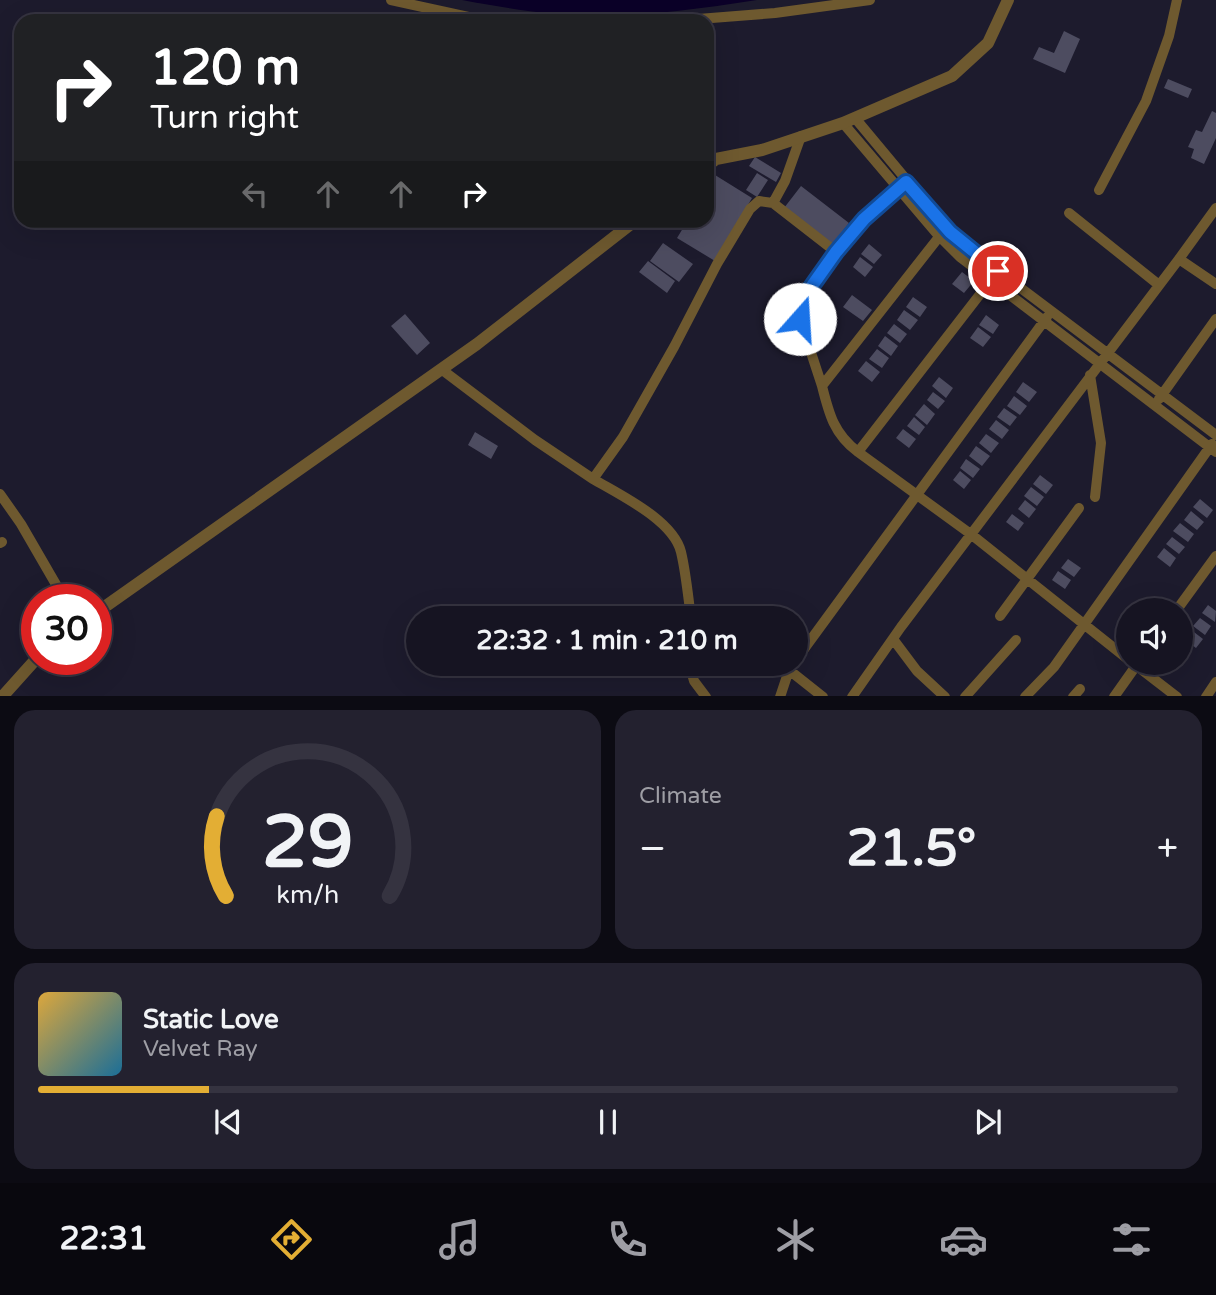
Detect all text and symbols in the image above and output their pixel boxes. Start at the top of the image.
text: 120 m [150,39,300,98]
icon: right [35,42,126,133]
text: Turn right [150,99,299,137]
icon: left [236,175,274,213]
icon: ahead [309,175,347,213]
icon: ahead [382,175,420,213]
icon: right [455,175,493,213]
pin [968,241,1028,301]
icon: arrive [979,252,1017,290]
position arrow [763,282,837,356]
speed limit sign: 30 [21,584,112,675]
map controls [1116,598,1193,675]
button: sound [1116,598,1193,675]
text: 22:32 · 1 min · 210 m [476,625,738,656]
text: Climate [639,782,722,810]
text: 29 [262,799,353,887]
text: 21.5° [846,817,976,880]
text: − [639,826,666,872]
text: + [1157,826,1178,872]
text: km/h [276,879,339,909]
text: Static Love [143,1004,279,1035]
text: Velvet Ray [143,1035,258,1063]
icon: previous [209,1103,247,1141]
icon: pause [589,1103,627,1141]
icon: next [969,1103,1007,1141]
icon: directions [267,1215,316,1264]
icon: music [435,1215,484,1264]
icon: phone [603,1215,652,1264]
icon: climate [771,1215,820,1264]
icon: car [939,1215,988,1264]
icon: filters [1107,1215,1156,1264]
text: 22:31 [60,1220,148,1258]

